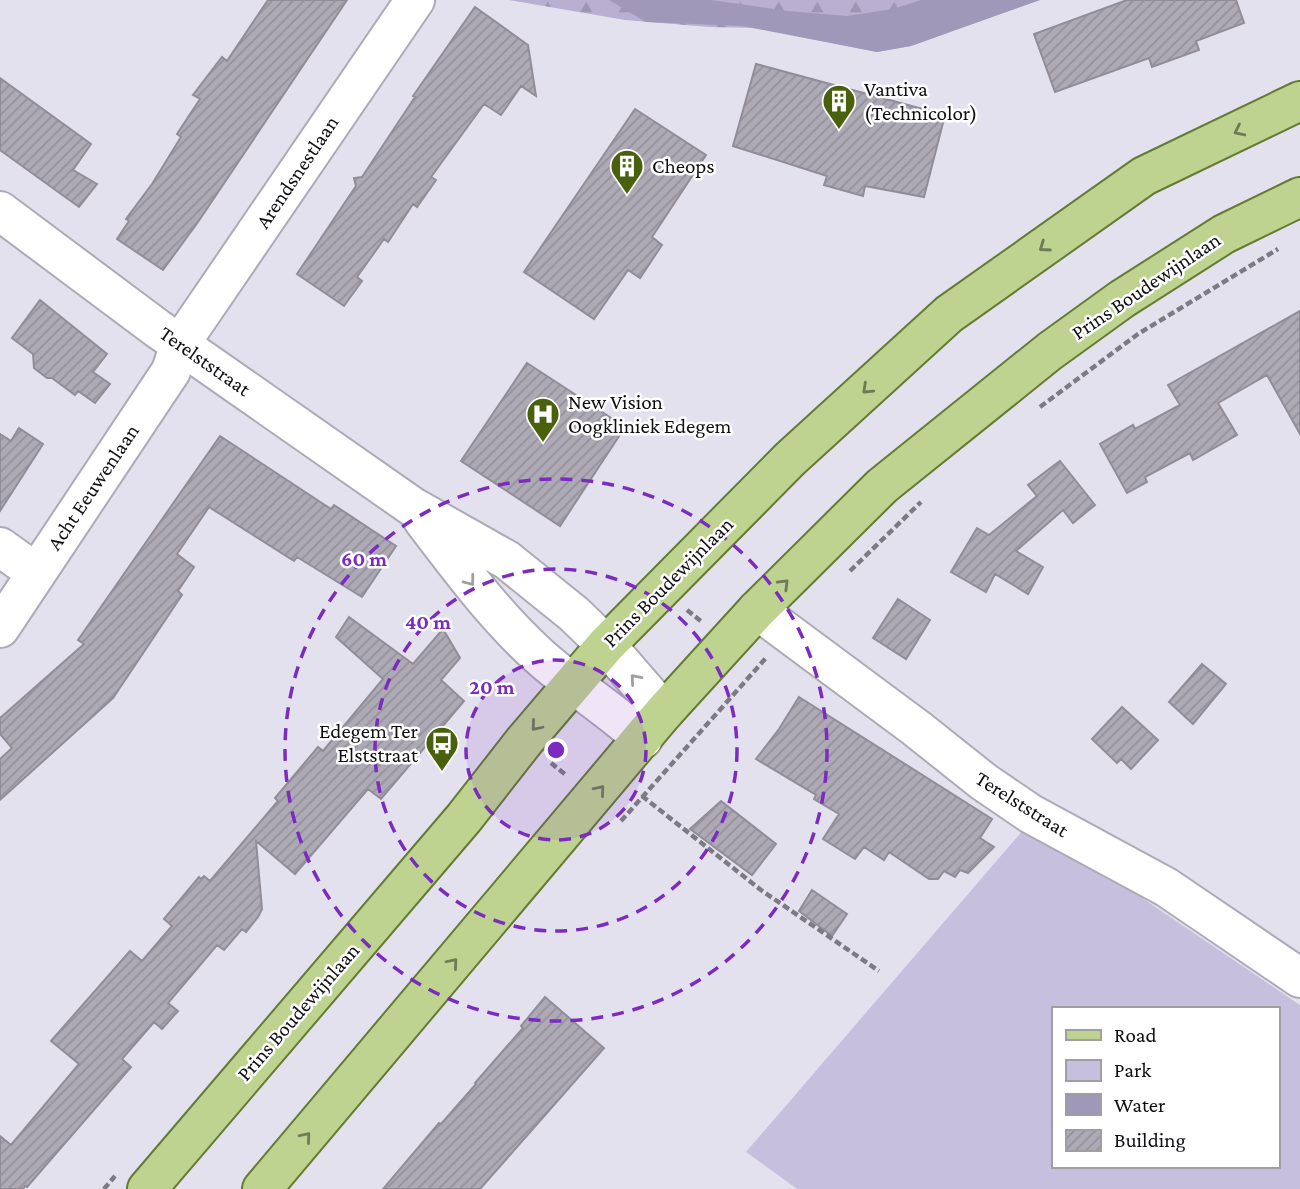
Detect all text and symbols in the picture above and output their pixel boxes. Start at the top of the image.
place label: Vantiva (Technicolor) [864,77,977,125]
building icon: Vantiva (Technicolor) [820,82,858,131]
street label: Arendsnestlaan [251,111,343,233]
one-way arrow [1233,122,1246,136]
building icon: Cheops [608,147,646,196]
place label: Cheops [652,154,715,178]
street label: Prins Boudewijnlaan [1067,227,1225,345]
one-way arrow [1039,239,1052,251]
street label: Terelststraat [155,321,256,402]
one-way arrow [862,381,875,393]
place label: New Vision Oogkliniek Edegem [568,390,732,438]
hospital icon: New Vision Oogkliniek Edegem [524,395,562,444]
street label: Acht Eeuwenlaan [42,420,144,554]
street label: Prins Boudewijnlaan [598,512,738,652]
text: 60 m [341,547,387,571]
one-way arrow [461,573,474,586]
one-way arrow [776,579,789,592]
text: 40 m [405,610,451,634]
one-way arrow [631,674,643,687]
text: 20 m [469,675,515,699]
one-way arrow [532,718,544,731]
place label: Edegem Ter Elststraat [319,719,419,767]
bus stop icon: Edegem Ter Elststraat [423,724,461,773]
centre of rings [544,738,568,762]
street label: Terelststraat [971,766,1074,843]
one-way arrow [592,785,604,798]
street label: Prins Boudewijnlaan [232,938,364,1086]
one-way arrow [445,959,457,972]
legend [1052,1007,1279,1168]
text: Road [1114,1023,1157,1047]
text: Park [1114,1058,1151,1082]
text: Water [1114,1093,1166,1117]
text: Building [1114,1128,1186,1152]
one-way arrow [298,1132,310,1145]

